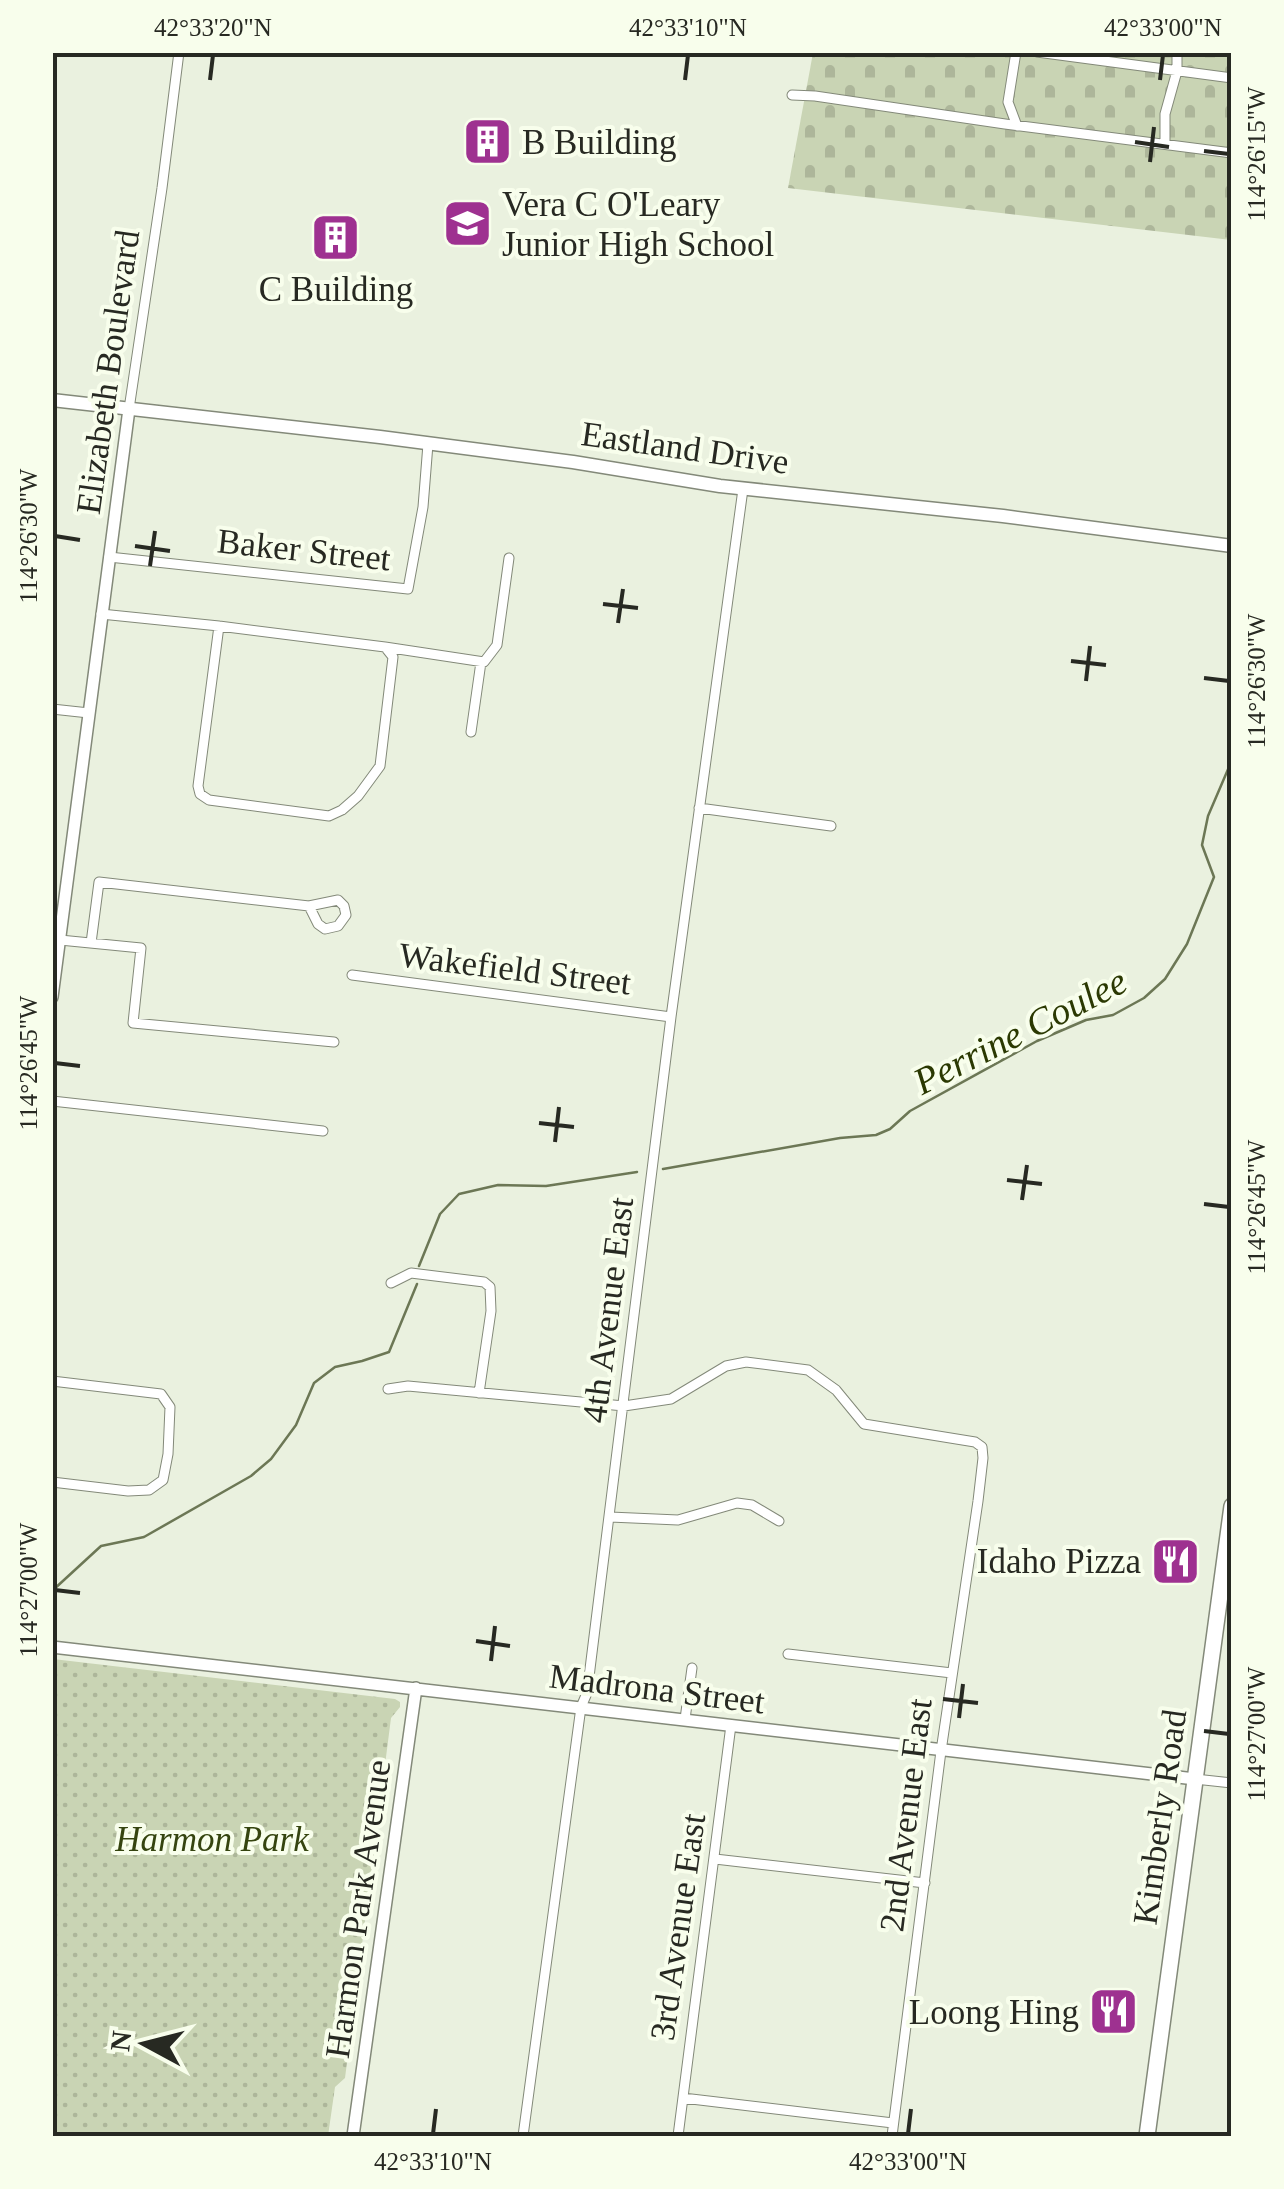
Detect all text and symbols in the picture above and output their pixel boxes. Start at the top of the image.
text: 42°33'20"N [154,14,272,41]
text: 42°33'10"N [629,14,747,41]
text: 42°33'00"N [1104,14,1222,41]
text: 114°26'15"W [1243,86,1270,221]
building icon: B Building [461,116,513,168]
place label: B Building [522,123,677,162]
place label: Vera C O'Leary Junior High School [502,185,775,264]
school or university icon: Vera C O'Leary Junior High School [441,198,493,250]
building icon: C Building [310,211,362,263]
street label: Elizabeth Boulevard [69,227,147,517]
place label: C Building [259,270,413,309]
street label: Eastland Drive [579,414,791,482]
text: 114°26'30"W [15,468,42,603]
street label: Baker Street [215,522,393,579]
text: 114°26'30"W [1243,613,1270,748]
street label: Wakefield Street [397,935,633,1003]
water label: Perrine Coulee [906,959,1134,1103]
text: 114°26'45"W [15,995,42,1130]
text: 114°26'45"W [1243,1139,1270,1274]
street label: 4th Avenue East [575,1195,641,1425]
text: 114°27'00"W [15,1522,42,1657]
restaurant icon: Idaho Pizza [1150,1535,1202,1587]
place label: Idaho Pizza [977,1542,1141,1581]
street label: Madrona Street [547,1656,767,1722]
text: 114°27'00"W [1243,1666,1270,1801]
street label: 2nd Avenue East [872,1696,940,1934]
street label: Kimberly Road [1126,1706,1194,1927]
street label: Harmon Park Avenue [318,1757,398,2061]
street label: 3rd Avenue East [643,1811,713,2043]
park label: Harmon Park [114,1820,310,1859]
restaurant icon: Loong Hing [1088,1986,1140,2038]
place label: Loong Hing [909,1993,1079,2032]
north arrow [95,1994,195,2094]
text: N [104,2029,137,2053]
text: 42°33'10"N [374,2148,492,2175]
text: 42°33'00"N [849,2148,967,2175]

